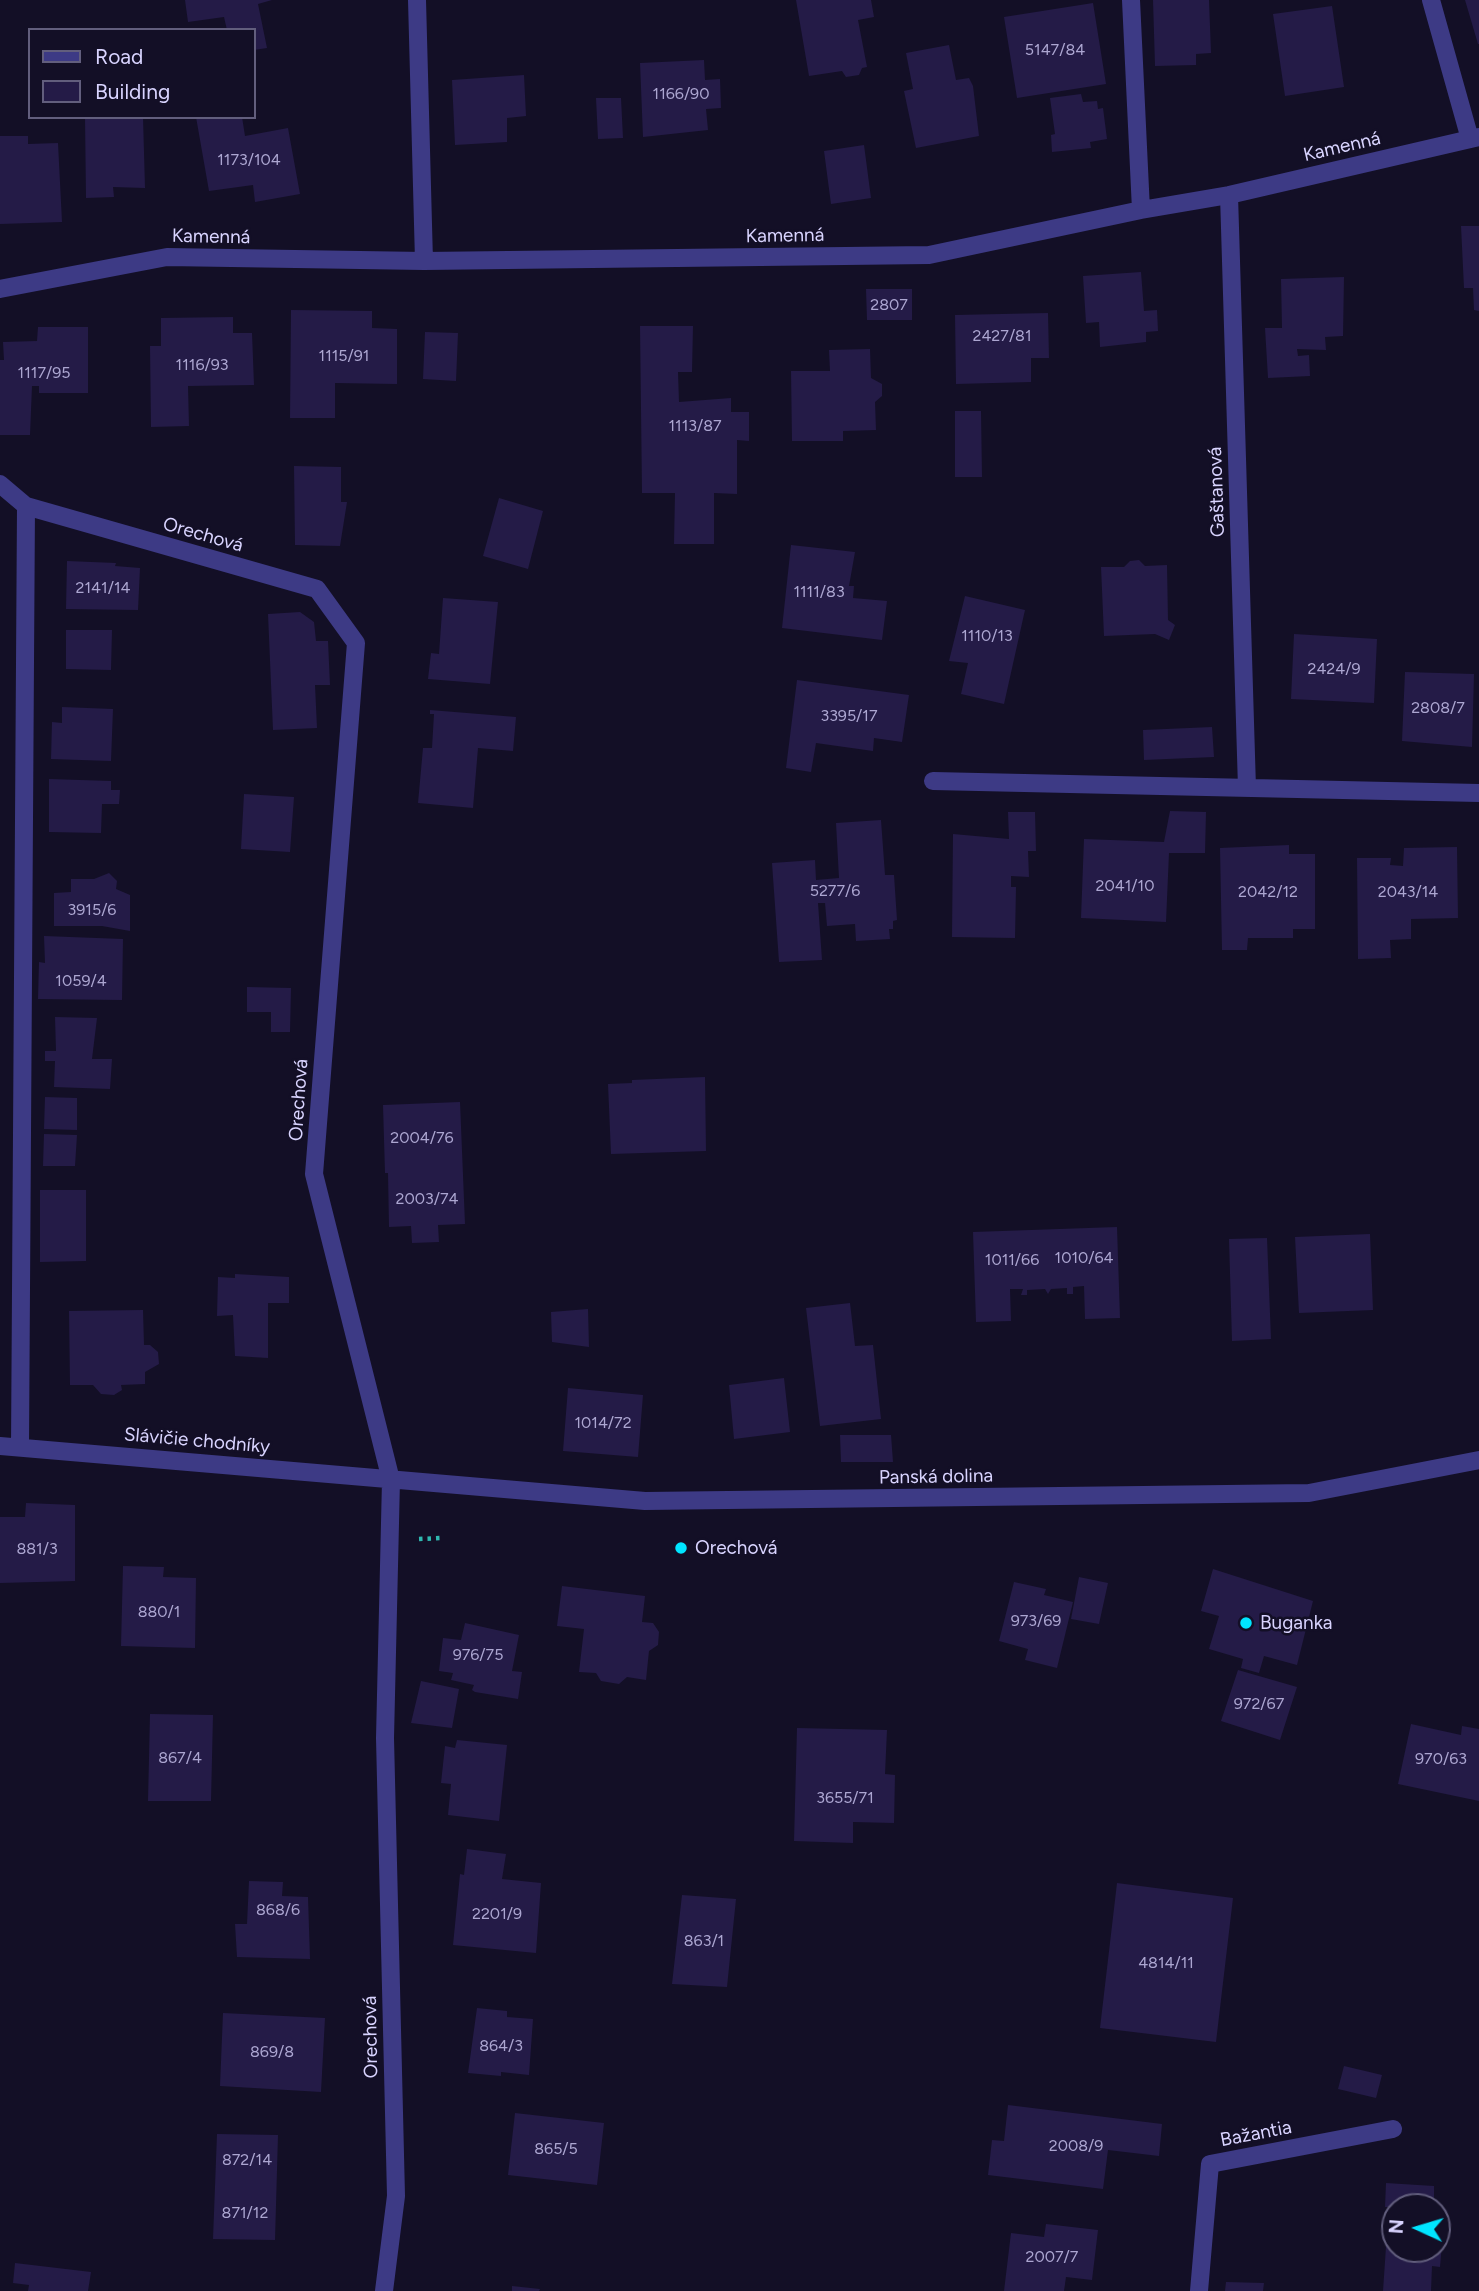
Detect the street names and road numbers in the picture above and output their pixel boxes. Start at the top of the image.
street label: Kamenná [1301,127,1383,167]
street label: Kamenná [746,224,824,248]
street label: Kamenná [172,225,250,249]
street label: Gaštanová [1204,446,1230,538]
street label: Orechová [160,513,246,557]
street label: Orechová [285,1058,313,1142]
street label: Slávičie chodníky [123,1423,271,1459]
street label: Panská dolina [879,1465,993,1489]
street label: Orechová [359,1996,383,2078]
street label: Bažantia [1218,2116,1294,2152]

